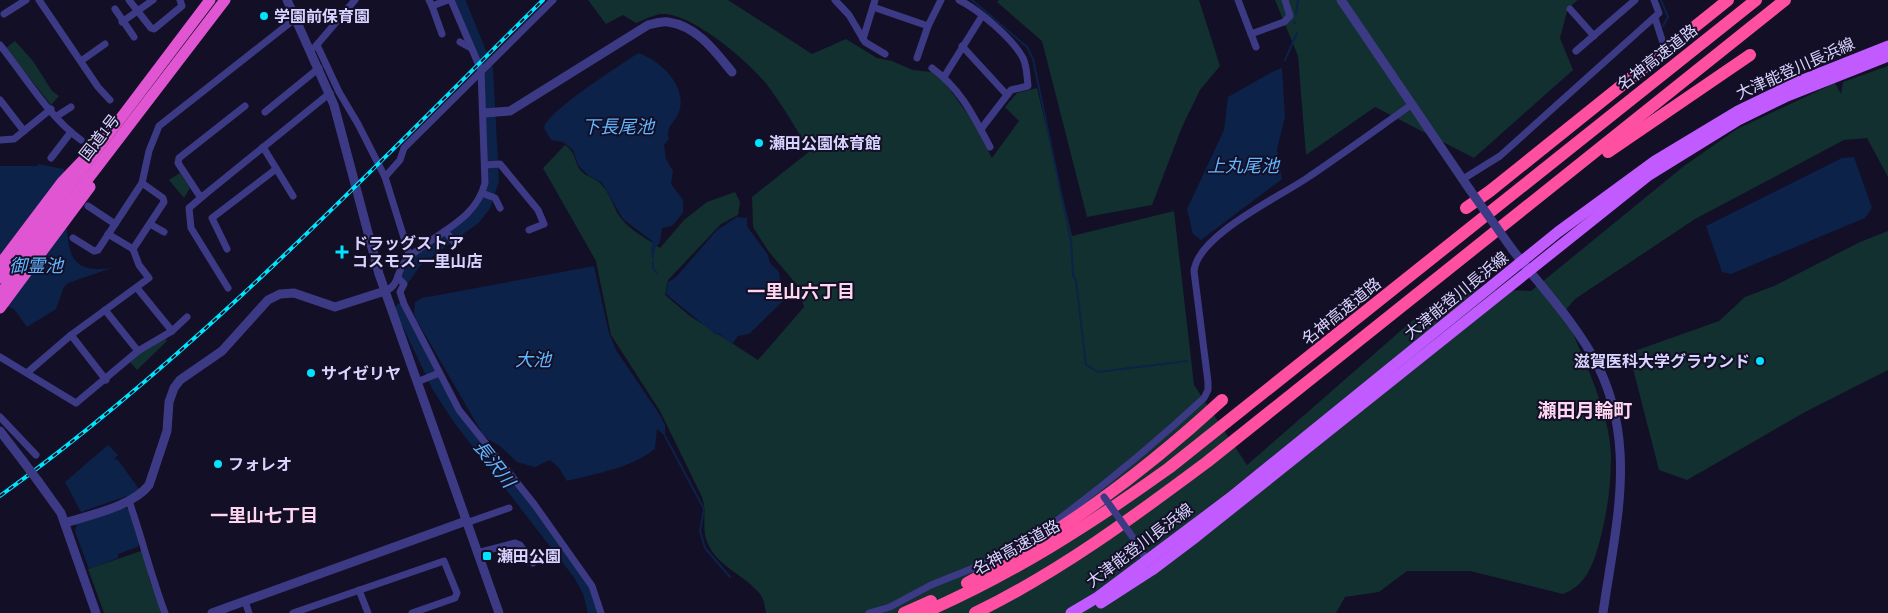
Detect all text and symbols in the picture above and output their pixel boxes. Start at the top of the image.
place label: 学園前保育園 [274,8,370,27]
marker: 学園前保育園 [258,10,270,22]
street label: 名神高速道路 [1614,21,1702,95]
street label: 大津能登川長浜線 [1733,35,1858,104]
street label: 国道1号 [76,111,124,165]
water label: 下長尾池 [582,117,656,138]
place label: 瀬田公園体育館 [769,135,881,154]
marker: 瀬田公園体育館 [753,137,765,149]
water label: 上丸尾池 [1207,156,1281,177]
place label: ドラッグストア コスモス 一里山店 [352,234,483,272]
marker: ドラッグストア コスモス 一里山店 [336,246,348,258]
street label: 大津能登川長浜線 [1401,249,1513,344]
water label: 御霊池 [9,256,65,277]
street label: 名神高速道路 [1299,275,1385,350]
district label: 一里山六丁目 [747,282,855,303]
water label: 大池 [515,350,553,371]
place label: 滋賀医科大学グラウンド [1574,352,1750,372]
marker: 滋賀医科大学グラウンド [1754,355,1766,367]
place label: サイゼリヤ [321,365,401,384]
marker: サイゼリヤ [305,367,317,379]
district label: 瀬田月輪町 [1537,400,1633,423]
water label: 長沢川 [469,437,520,494]
place label: フォレオ [228,456,292,475]
marker: フォレオ [212,458,224,470]
street label: 大津能登川長浜線 [1083,500,1197,592]
district label: 一里山七丁目 [210,506,318,527]
street label: 名神高速道路 [970,517,1063,580]
place label: 瀬田公園 [497,548,561,567]
marker: 瀬田公園 [481,550,493,562]

